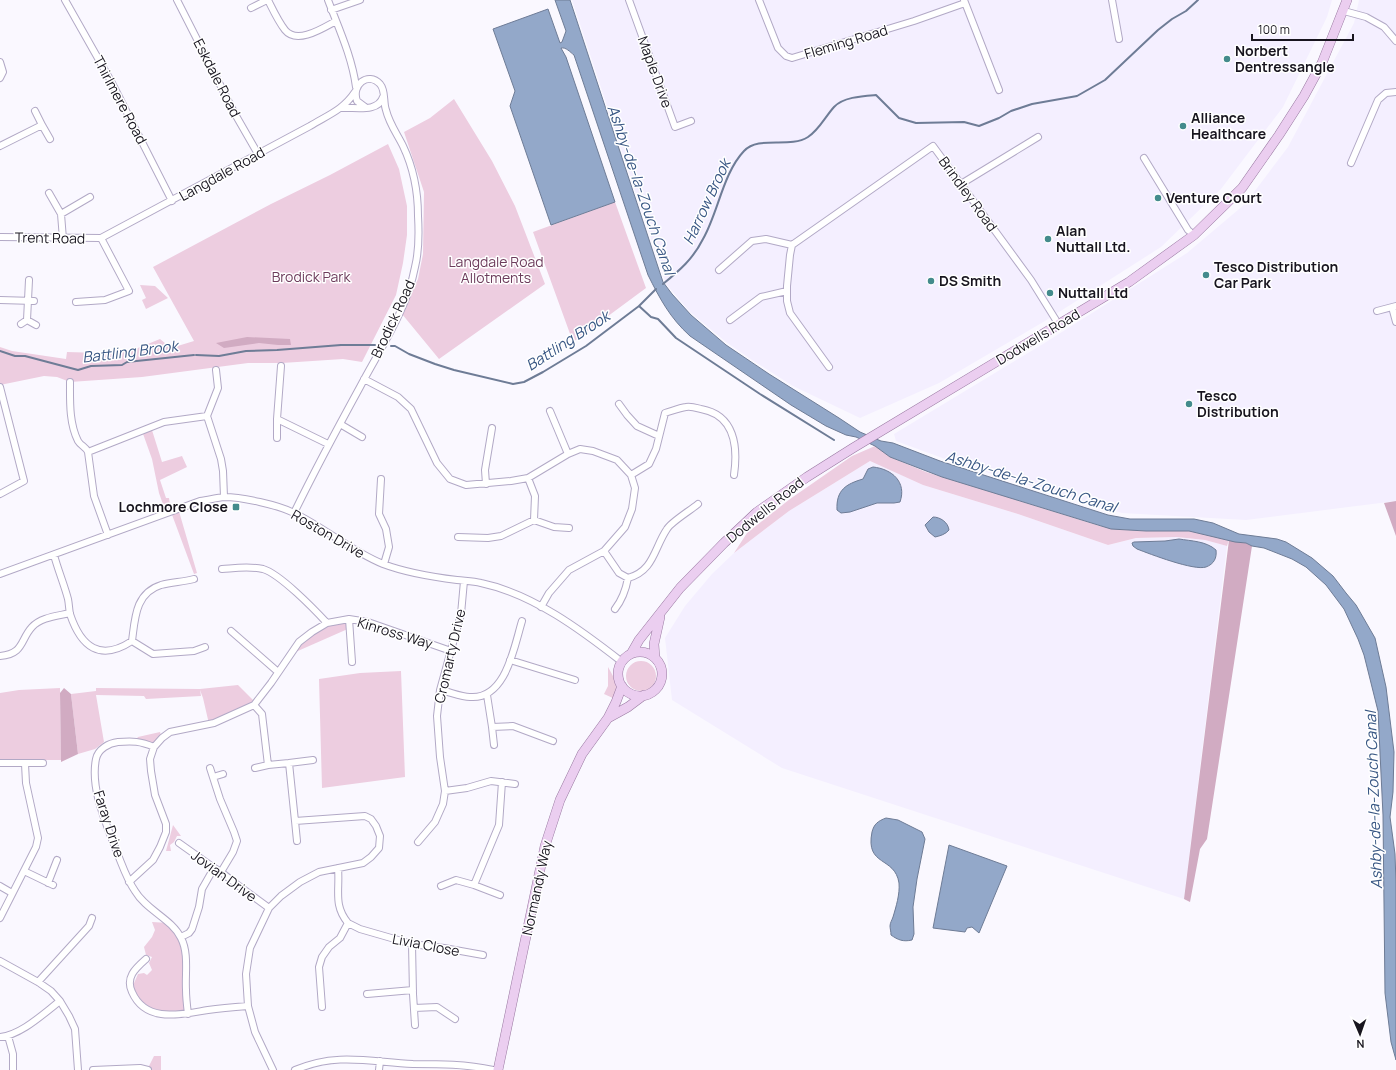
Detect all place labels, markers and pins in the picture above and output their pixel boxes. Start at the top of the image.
place label: Norbert Dentressangle [1235,41,1335,76]
marker: Norbert Dentressangle [1222,54,1232,64]
place label: Alliance Healthcare [1191,108,1266,143]
marker: Alliance Healthcare [1178,121,1188,131]
place label: Venture Court [1166,188,1262,207]
marker: Venture Court [1153,193,1163,203]
place label: Alan Nuttall Ltd. [1056,221,1131,256]
marker: Alan Nuttall Ltd. [1043,234,1053,244]
place label: Tesco Distribution Car Park [1214,257,1338,292]
marker: Tesco Distribution Car Park [1201,270,1211,280]
place label: DS Smith [939,271,1001,290]
marker: DS Smith [926,276,936,286]
place label: Nuttall Ltd [1058,283,1128,302]
marker: Nuttall Ltd [1045,288,1055,298]
place label: Tesco Distribution [1197,386,1279,421]
marker: Tesco Distribution [1184,399,1194,409]
place label: Lochmore Close [119,497,228,516]
marker: Lochmore Close [231,502,241,512]

